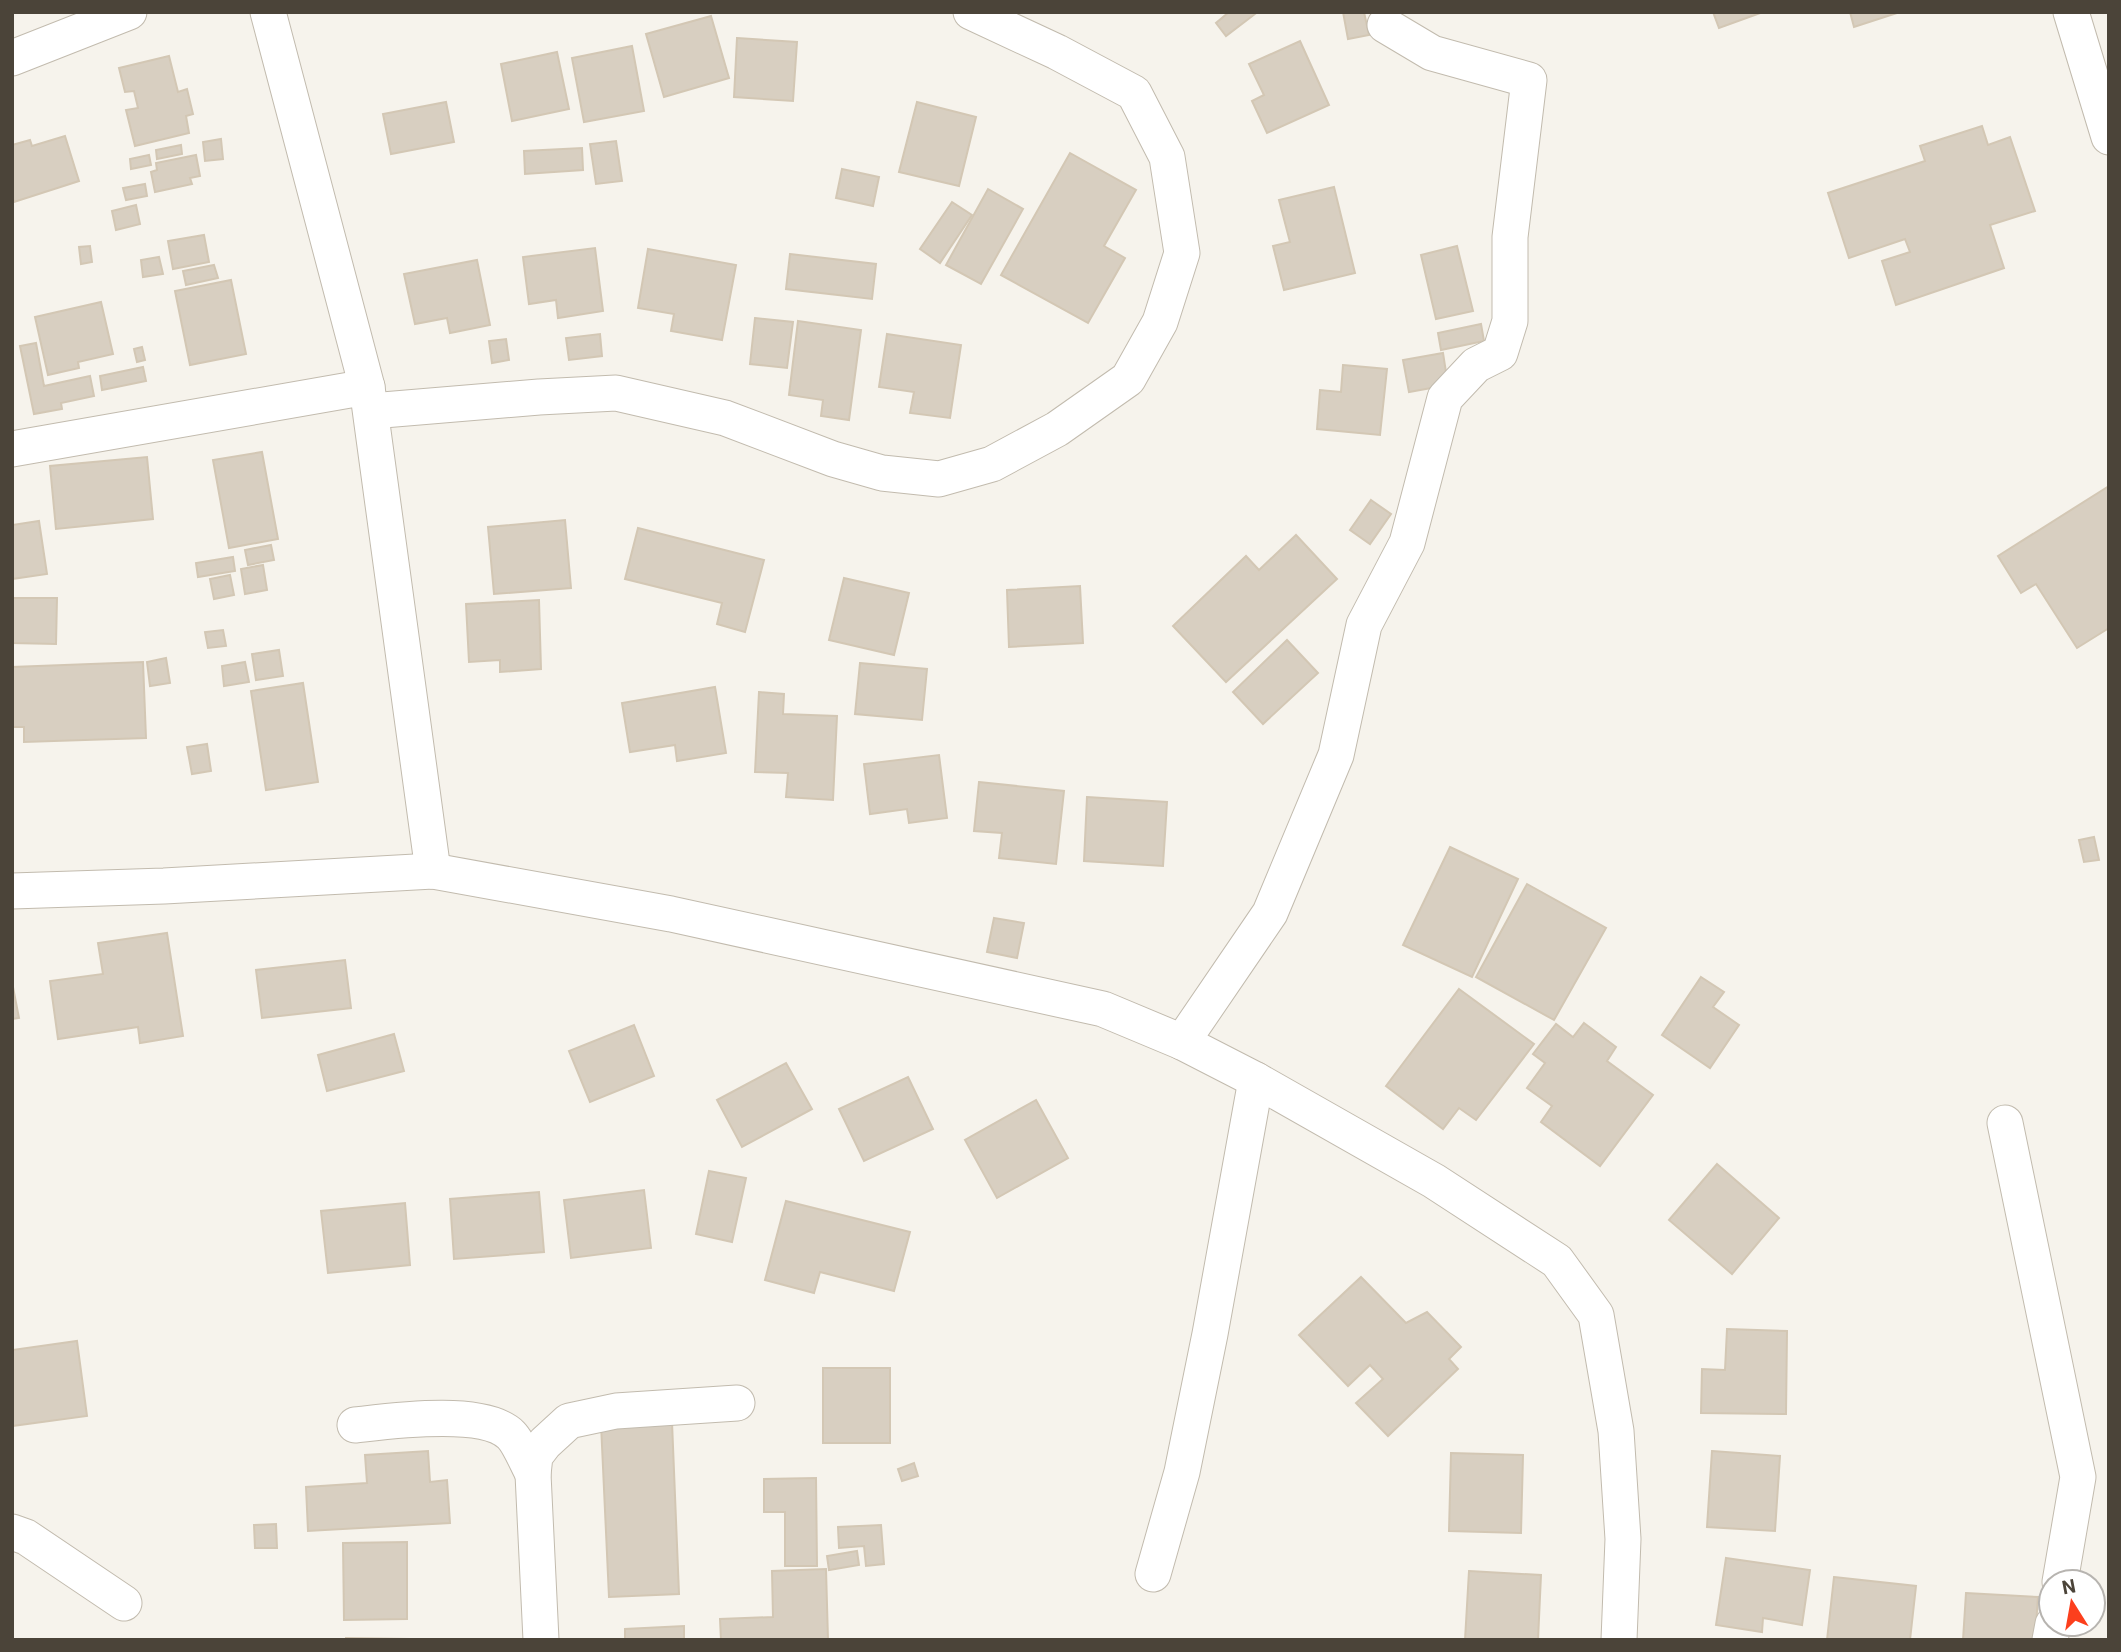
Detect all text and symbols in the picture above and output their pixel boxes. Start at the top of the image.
north arrow [2037,1568,2107,1638]
text: N [2060,1574,2078,1599]

